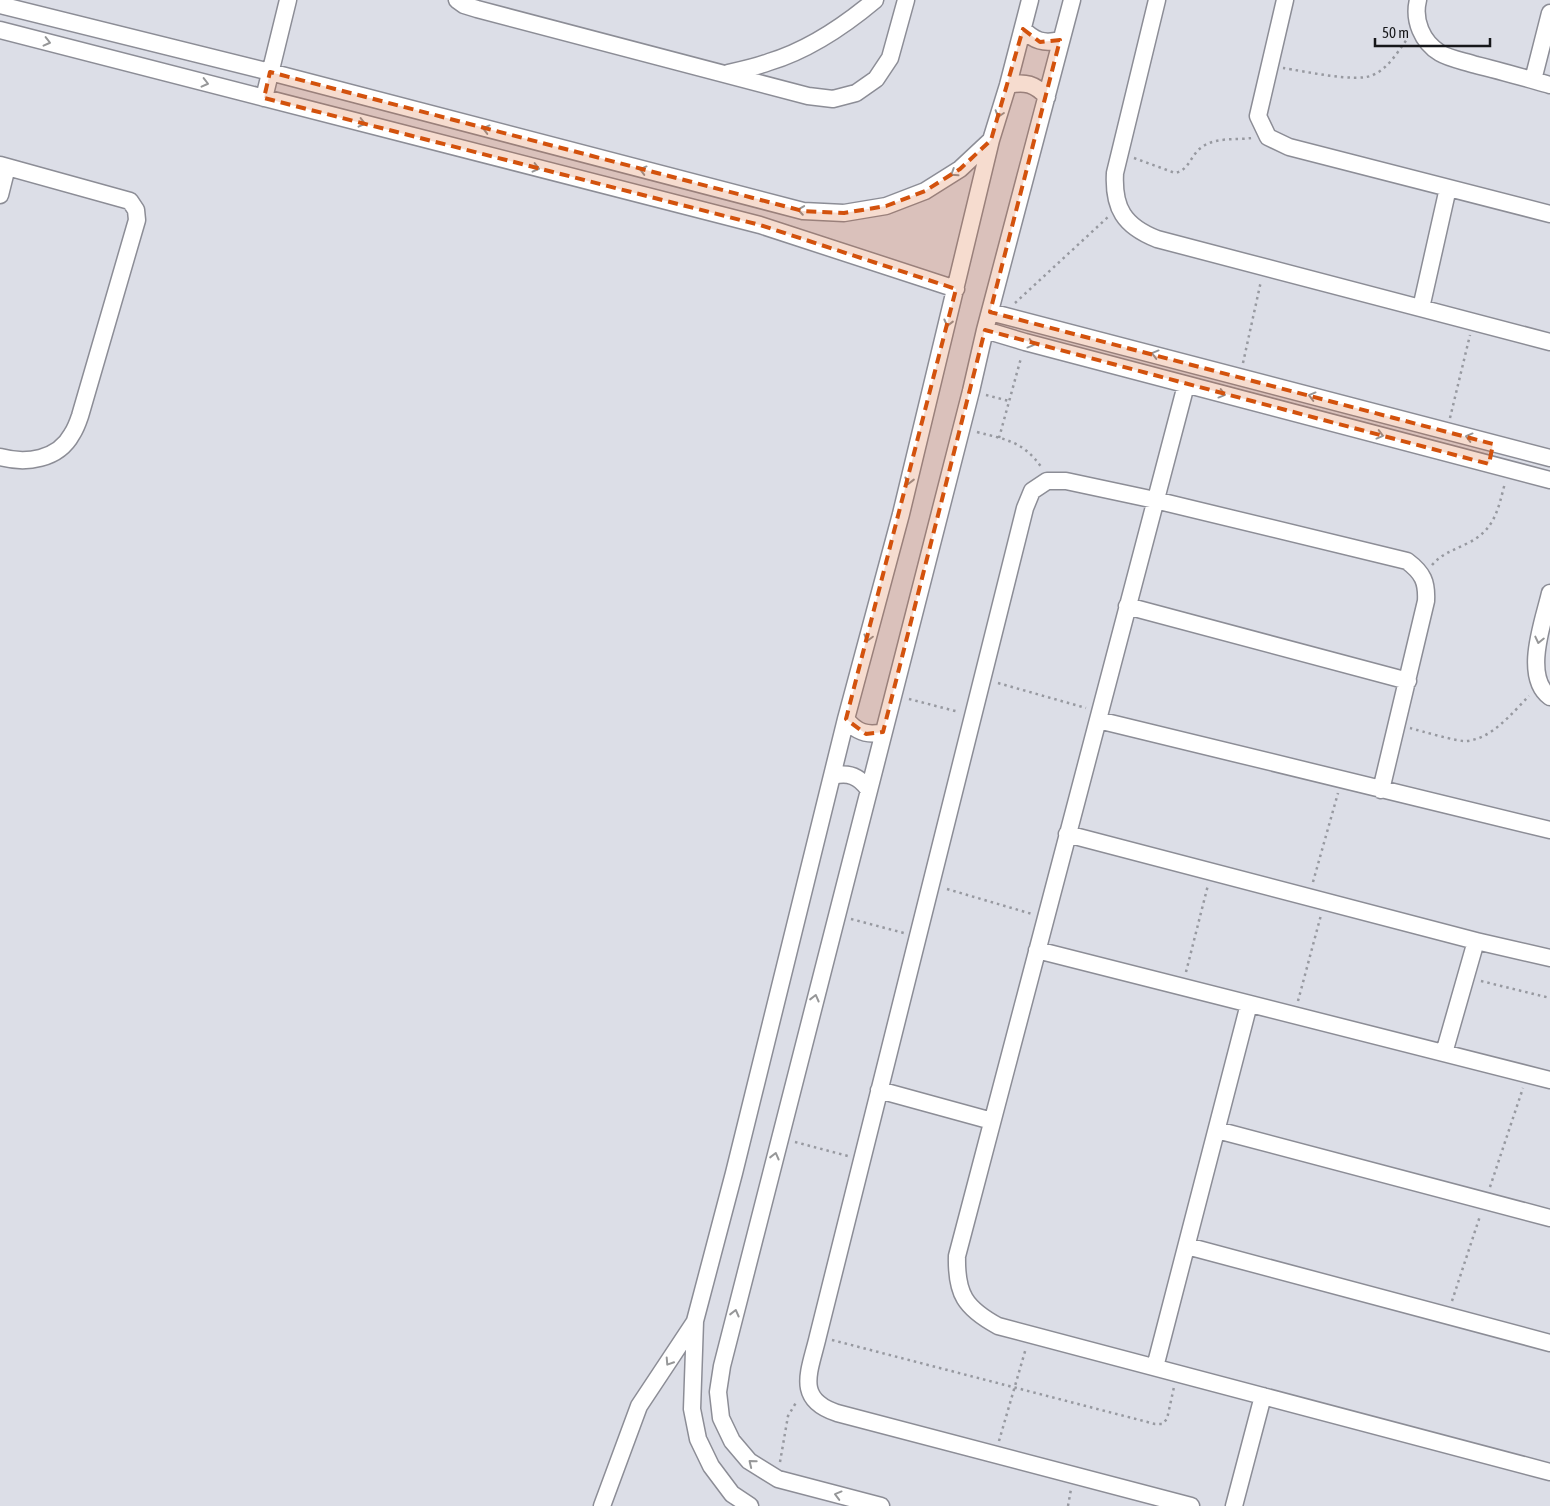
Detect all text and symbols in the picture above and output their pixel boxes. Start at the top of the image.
scale bar [1375,15,1490,47]
text: 50 m [1382,24,1409,41]
one-way arrow [43,36,52,47]
one-way arrow [200,77,208,87]
one-way arrow [995,110,1005,118]
one-way arrow [358,117,367,128]
one-way arrow [482,124,491,135]
one-way arrow [532,162,541,173]
one-way arrow [640,166,648,176]
one-way arrow [951,166,960,176]
one-way arrow [796,206,805,216]
one-way arrow [943,319,953,327]
one-way arrow [1027,338,1036,349]
one-way arrow [1151,350,1159,360]
one-way arrow [1218,388,1227,399]
one-way arrow [1307,391,1316,402]
one-way arrow [1375,430,1383,440]
one-way arrow [1465,432,1473,443]
one-way arrow [904,477,915,486]
one-way arrow [863,634,873,642]
one-way arrow [1534,636,1545,645]
one-way arrow [809,994,820,1003]
one-way arrow [769,1151,780,1160]
one-way arrow [729,1309,740,1318]
one-way arrow [666,1356,675,1366]
one-way arrow [749,1460,758,1468]
one-way arrow [835,1490,843,1500]

